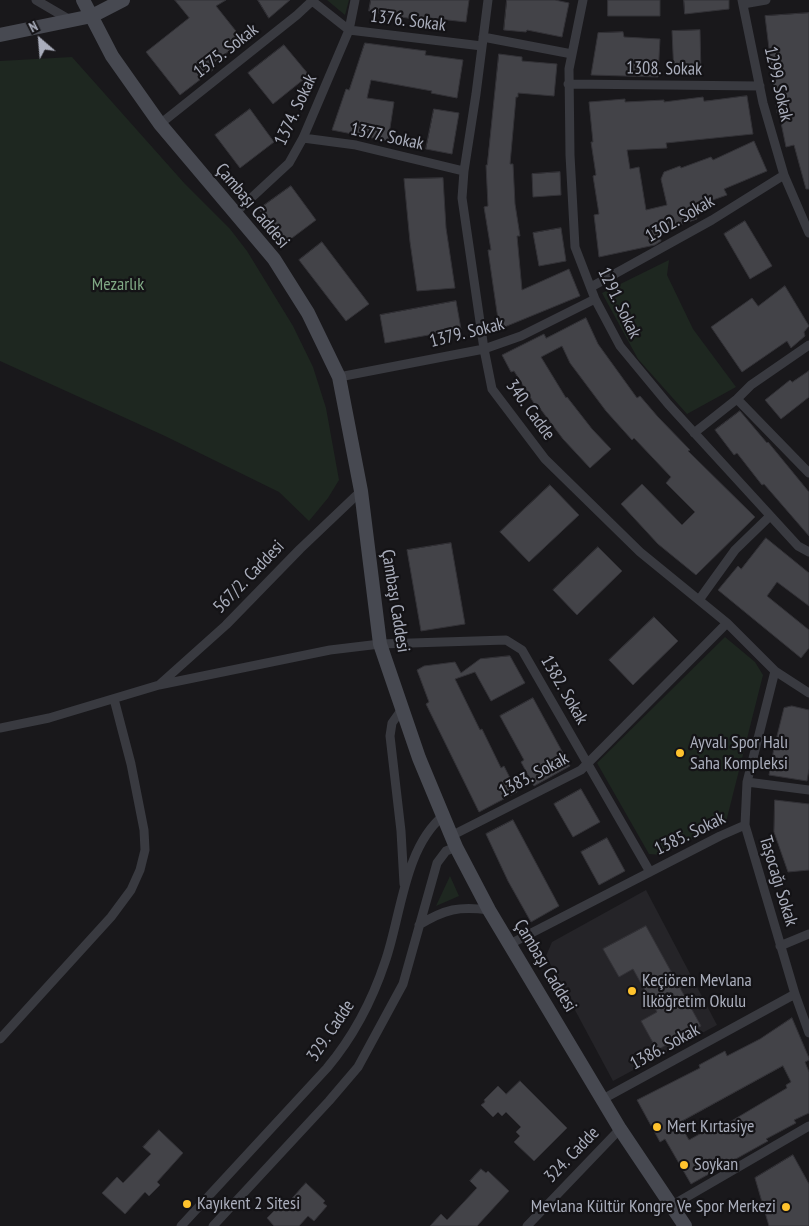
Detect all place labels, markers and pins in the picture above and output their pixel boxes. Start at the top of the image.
place label: Ayvalı Spor Halı Saha Kompleksi [690,732,788,774]
marker: Ayvalı Spor Halı Saha Kompleksi [674,747,686,759]
place label: Keçiören Mevlana İlköğretim Okulu [642,970,752,1012]
marker: Keçiören Mevlana İlköğretim Okulu [626,985,638,997]
place label: Mert Kırtasiye [667,1116,755,1138]
marker: Mert Kırtasiye [651,1121,663,1133]
place label: Soykan [694,1154,738,1176]
marker: Soykan [678,1159,690,1171]
place label: Kayıkent 2 Sitesi [197,1193,300,1215]
place label: Mevlana Kültür Kongre Ve Spor Merkezi [531,1196,776,1218]
marker: Kayıkent 2 Sitesi [181,1198,193,1210]
marker: Mevlana Kültür Kongre Ve Spor Merkezi [780,1201,792,1213]

